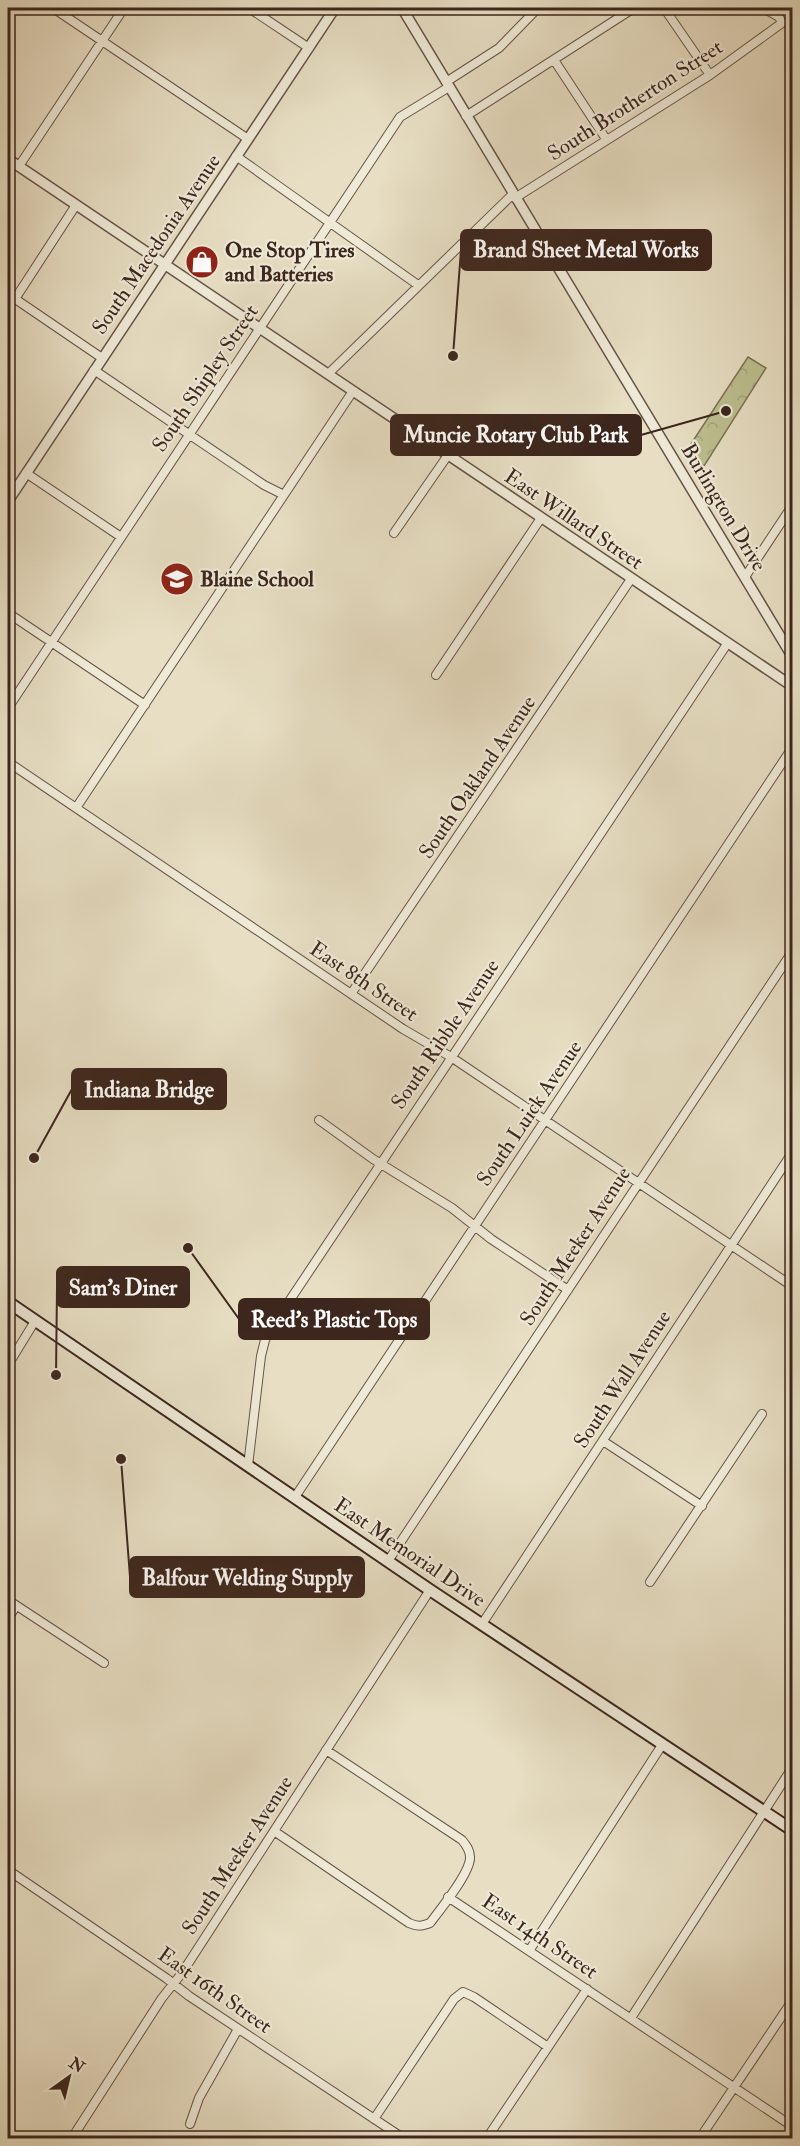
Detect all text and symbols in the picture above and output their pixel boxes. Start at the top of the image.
street label: South Brotherton Street [543,34,728,167]
street label: South Macedonia Avenue [86,149,227,340]
callout: Brand Sheet Metal Works [461,230,711,270]
text: Brand Sheet Metal Works [473,236,699,264]
place label: One Stop Tires and Batteries [225,237,354,288]
shop icon: One Stop Tires and Batteries [184,244,220,280]
street label: South Shipley Street [146,299,265,457]
callout: Muncie Rotary Club Park [391,415,641,455]
text: Muncie Rotary Club Park [402,421,629,450]
street label: Burlington Drive [675,438,773,576]
street label: East Willard Street [499,463,648,576]
school or university icon: Blaine School [159,561,195,597]
place label: Blaine School [200,566,315,593]
street label: South Oakland Avenue [413,690,542,864]
street label: East 8th Street [304,935,423,1028]
street label: South Ribble Avenue [385,954,506,1114]
street label: South Luick Avenue [471,1035,588,1191]
callout: Indiana Bridge [72,1069,226,1109]
text: Indiana Bridge [84,1076,215,1105]
street label: South Meeker Avenue [514,1162,637,1331]
callout: Sam's Diner [57,1267,189,1307]
text: Sam's Diner [69,1274,178,1302]
callout: Reed's Plastic Tops [239,1299,429,1339]
street label: South Wall Avenue [568,1305,677,1453]
text: Reed's Plastic Tops [251,1306,418,1335]
street label: East Memorial Drive [329,1492,491,1613]
callout: Balfour Welding Supply [130,1557,364,1597]
text: Balfour Welding Supply [142,1564,354,1593]
street label: South Meeker Avenue [176,1771,299,1940]
street label: East 14th Street [477,1888,603,1985]
street label: East 16th Street [152,1941,277,2040]
north arrow [39,2047,99,2107]
text: N [64,2053,89,2078]

